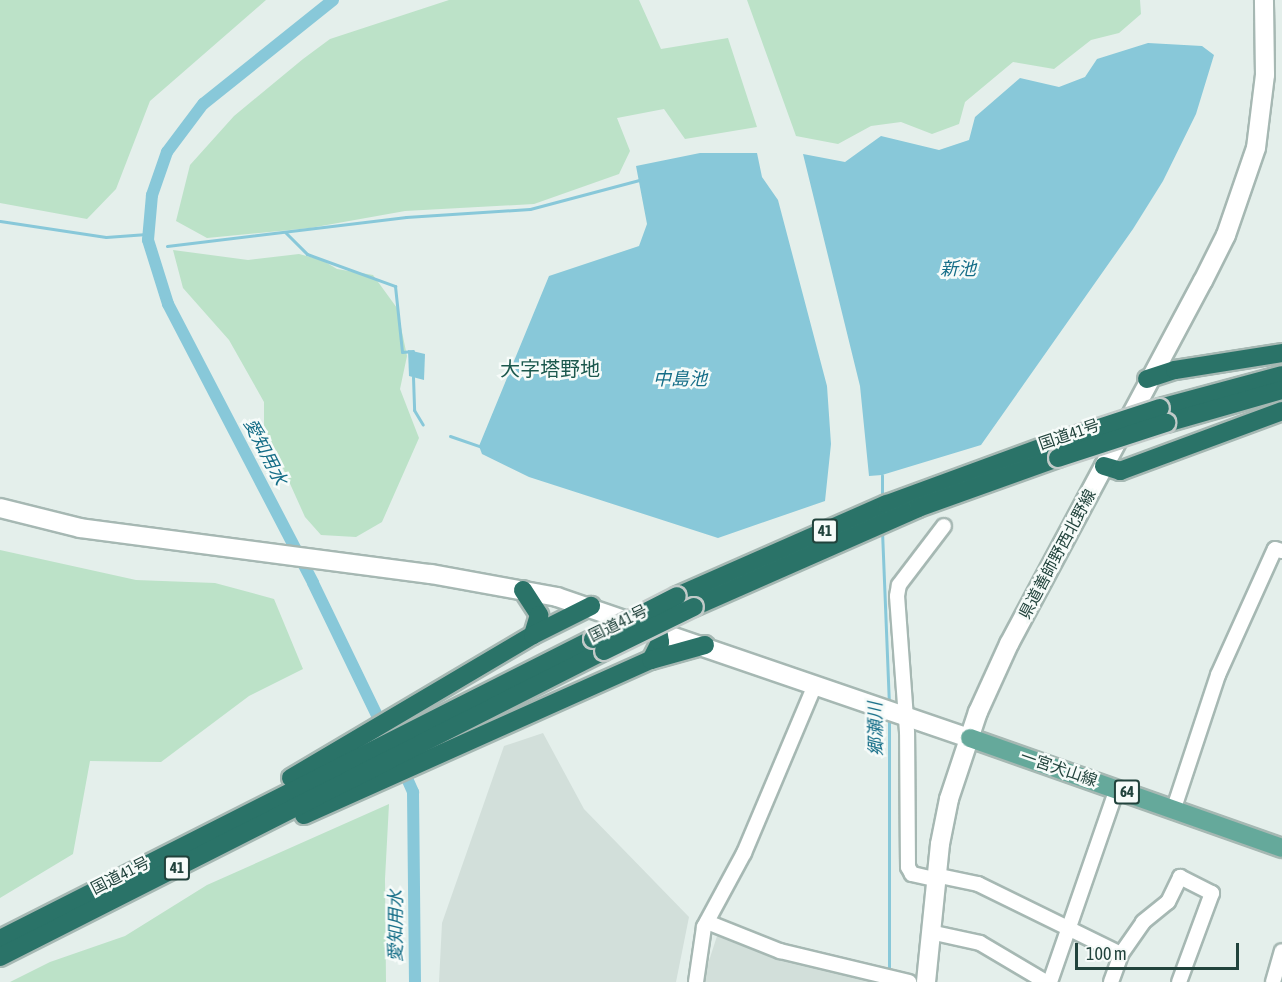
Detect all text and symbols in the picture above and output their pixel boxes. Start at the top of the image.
water label: 新池 [940,258,976,280]
district label: 大字塔野地 [500,356,600,380]
water label: 中島池 [653,368,707,390]
water label: 愛知用水 [239,415,291,489]
street label: 国道41号 [1036,415,1102,453]
street label: 県道善師野西北野線 [1015,486,1099,622]
road number: 41 [812,519,838,543]
street label: 国道41号 [585,601,651,645]
water label: 郷瀬川 [865,702,887,756]
street label: 一宮犬山線 [1018,746,1100,790]
road number: 64 [1114,780,1140,804]
street label: 国道41号 [88,852,152,898]
road number: 41 [164,856,190,880]
water label: 愛知用水 [385,890,407,962]
scale bar [1078,931,1242,969]
text: 100 m [1086,943,1127,964]

